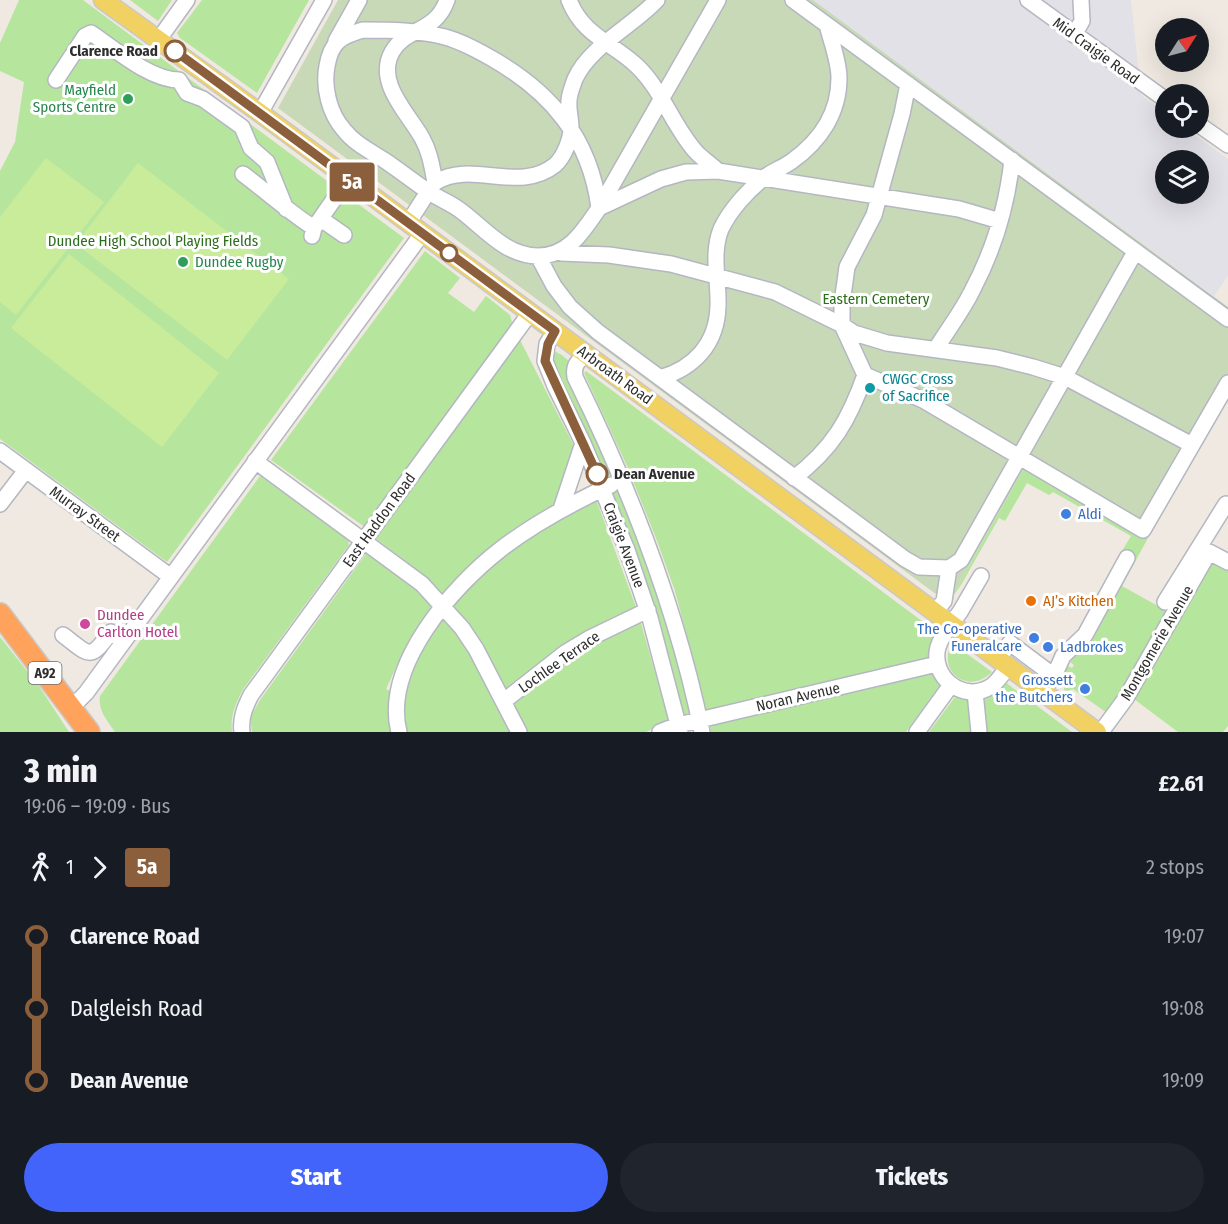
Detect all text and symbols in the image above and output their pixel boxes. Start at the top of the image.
street label: Mid Craigie Road [1049,14,1143,88]
north arrow [1155,18,1209,72]
map controls [1155,18,1209,204]
marker: Clarence Road [164,40,186,62]
place label: Clarence Road [70,42,158,60]
place label: Mayfield Sports Centre [33,81,116,116]
button: locate [1155,84,1209,138]
marker: Mayfield Sports Centre [121,92,135,106]
button: layers [1155,150,1209,204]
line badge: 5a [325,162,379,201]
text: 5a [342,169,362,195]
park label: Dundee High School Playing Fields [48,232,258,250]
unlabelled marker [440,244,458,262]
place label: Dundee Rugby [195,253,284,271]
marker: Dundee Rugby [176,255,190,269]
park label: Eastern Cemetery [823,290,930,308]
street label: Arbroath Road [574,342,656,408]
place label: CWGC Cross of Sacrifice [882,370,953,405]
marker: CWGC Cross of Sacrifice [863,381,877,395]
marker: Dean Avenue [586,463,608,485]
place label: Dean Avenue [614,465,695,483]
street label: East Haddon Road [339,469,419,571]
street label: Murray Street [46,482,124,546]
street label: Craigie Avenue [599,500,649,590]
place label: Aldi [1078,505,1102,523]
marker: Aldi [1059,507,1073,521]
street label: Montgomerie Avenue [1117,582,1197,704]
place label: AJ’s Kitchen [1043,592,1114,610]
marker: AJ’s Kitchen [1024,594,1038,608]
place label: Dundee Carlton Hotel [97,606,178,641]
marker: Dundee Carlton Hotel [78,617,92,631]
place label: The Co-operative Funeralcare [917,620,1022,655]
street label: Lochlee Terrace [515,627,603,697]
marker: The Co-operative Funeralcare [1027,631,1041,645]
place label: Ladbrokes [1060,638,1123,656]
marker: Ladbrokes [1041,640,1055,654]
road number: A92 [28,662,62,684]
place label: Grossett the Butchers [995,671,1073,706]
street label: Noran Avenue [754,679,842,715]
marker: Grossett the Butchers [1078,682,1092,696]
text: 3 min [24,751,97,791]
text: £2.61 [1159,770,1204,797]
text: 19:06 – 19:09 · Bus [24,794,170,818]
icon: walk [24,851,57,884]
icon: forward [83,851,116,884]
text: 5a [137,854,158,880]
text: 1 [66,855,74,879]
text: 2 stops [1146,855,1204,879]
text: Clarence Road [70,923,200,950]
text: 19:07 [1164,924,1204,948]
text: Dalgleish Road [70,995,203,1022]
text: 19:08 [1162,996,1204,1020]
text: Dean Avenue [70,1067,188,1094]
text: 19:09 [1162,1068,1204,1092]
button: Start [24,1143,608,1212]
button: Tickets [620,1143,1204,1212]

